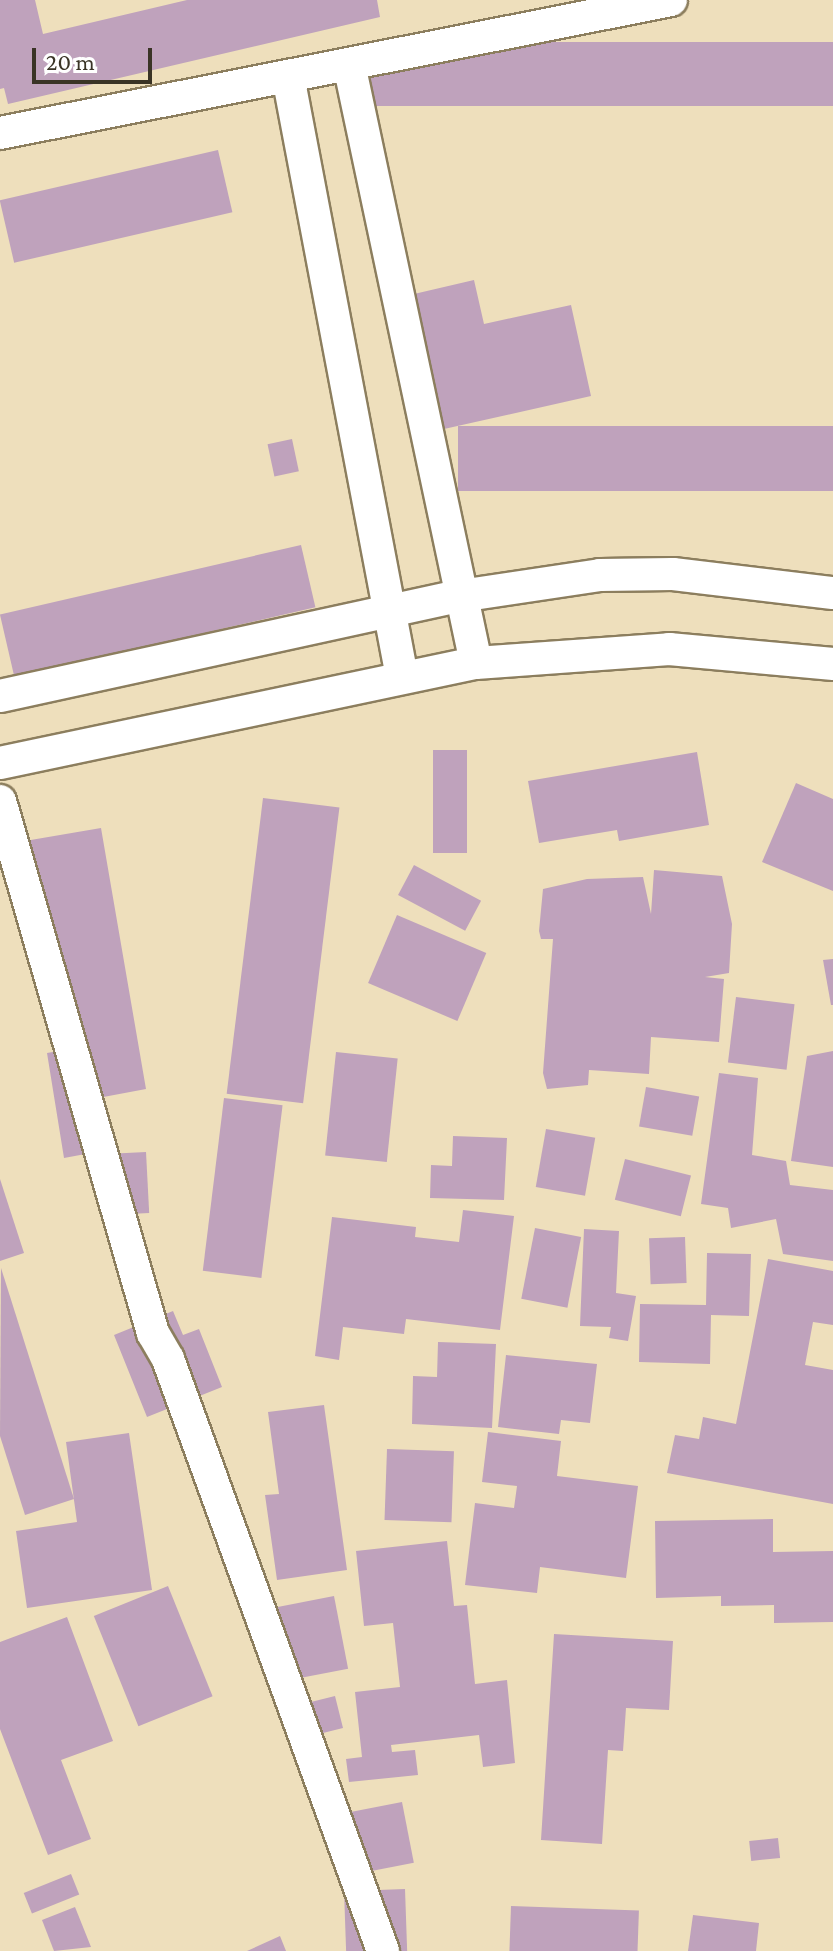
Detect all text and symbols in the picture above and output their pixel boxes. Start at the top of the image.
scale bar [36,32,156,82]
text: 20 m [46,48,95,75]

